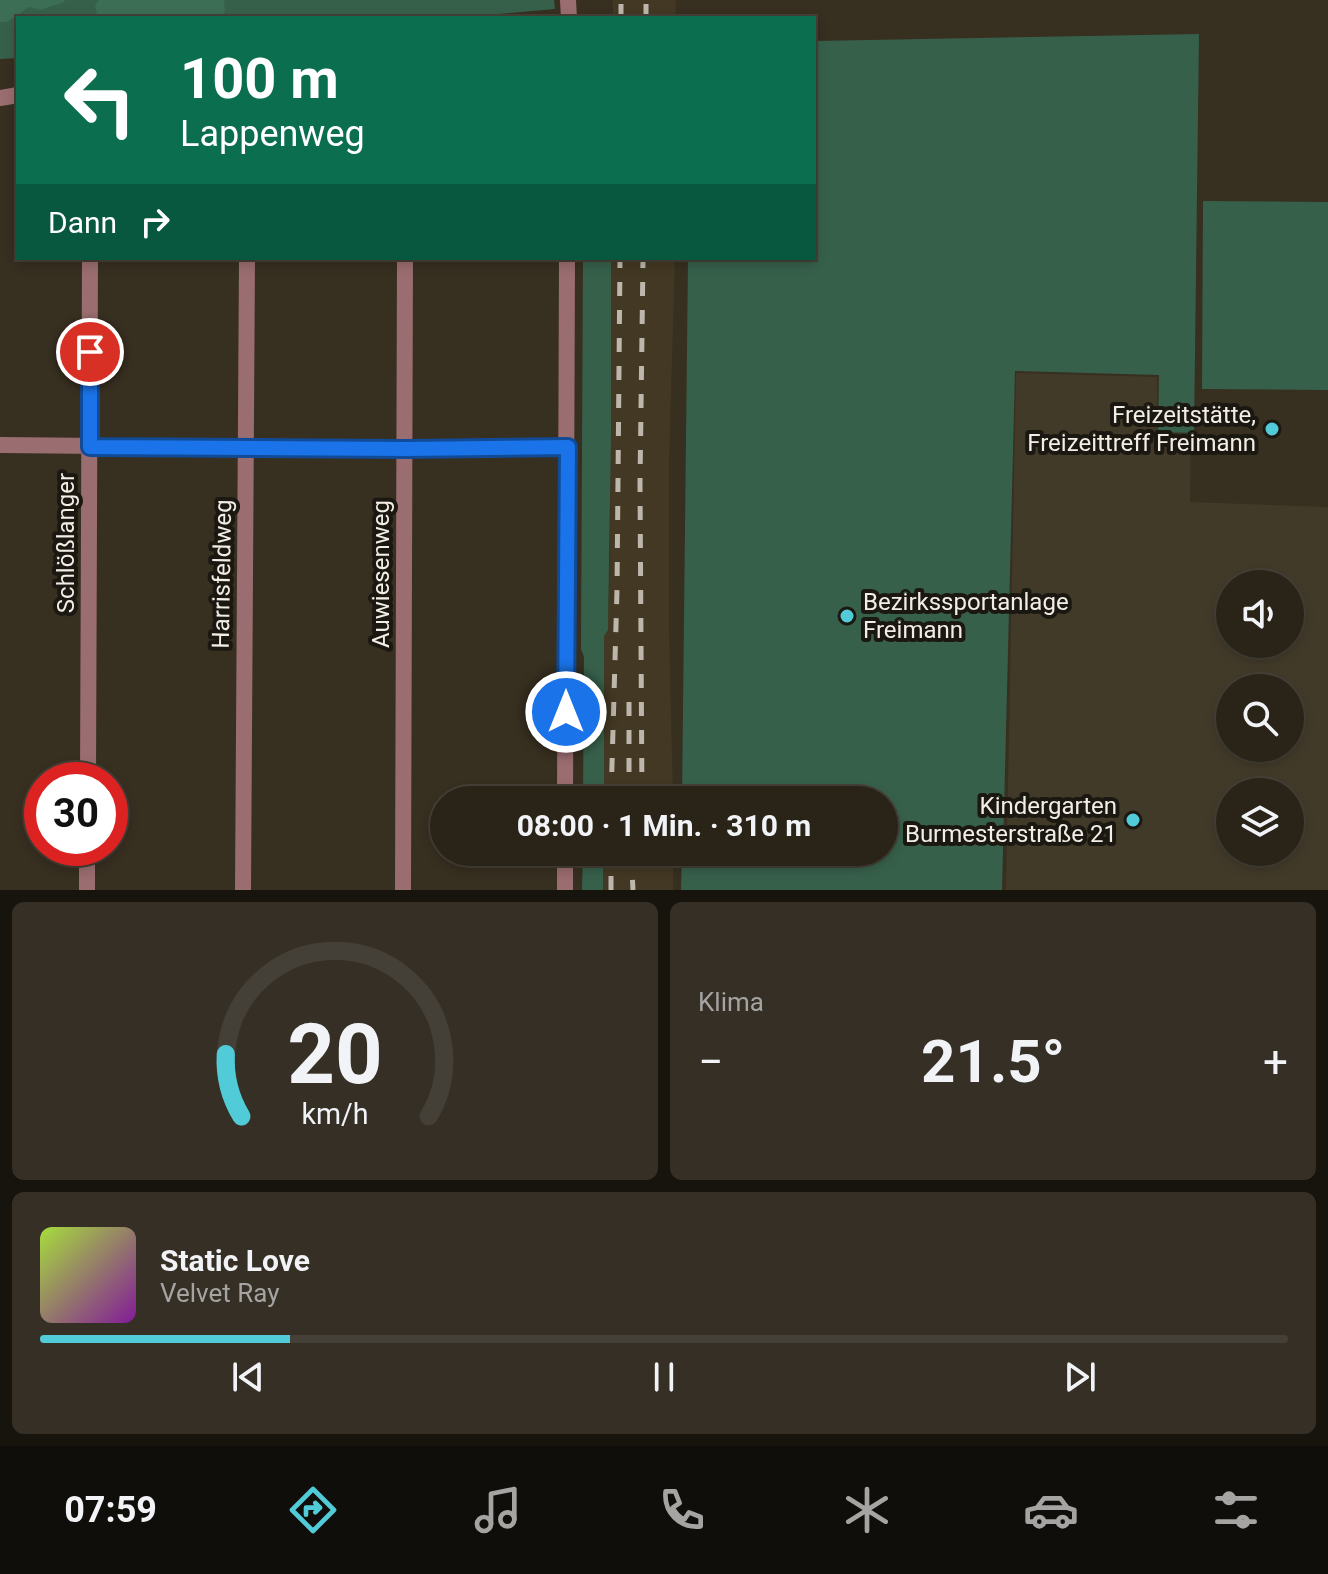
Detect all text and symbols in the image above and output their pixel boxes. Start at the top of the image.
text: 100 m [180,46,339,112]
icon: left [48,48,152,152]
text: Lappenweg [180,113,365,155]
icon: right [133,200,177,244]
text: Dann [48,205,117,240]
pin [56,318,124,386]
icon: arrive [68,330,112,374]
place label: Freizeitstätte, Freizeittreff Freimann [1027,401,1256,457]
marker: Freizeitstätte, Freizeittreff Freimann [1263,420,1281,438]
street label: Schlößlanger [52,473,80,613]
street label: Harrisfeldweg [207,499,237,649]
street label: Auwiesenweg [367,500,395,648]
map controls [1216,570,1304,866]
button: sound [1216,570,1304,658]
place label: Bezirkssportanlage Freimann [863,588,1069,644]
marker: Bezirkssportanlage Freimann [838,607,856,625]
position arrow [524,670,608,754]
button: search [1216,674,1304,762]
speed limit sign: 30 [24,762,128,866]
button: layers [1216,778,1304,866]
place label: Kindergarten Burmesterstraße 21 [905,792,1117,848]
text: 08:00 · 1 Min. · 310 m [517,808,811,843]
marker: Kindergarten Burmesterstraße 21 [1124,811,1142,829]
text: Klima [698,987,764,1017]
text: 20 [287,1006,383,1103]
text: 21.5° [921,1026,1065,1097]
text: − [698,1036,723,1088]
text: + [1263,1036,1288,1088]
text: km/h [301,1097,369,1131]
text: Static Love [160,1243,310,1278]
text: Velvet Ray [160,1278,280,1308]
icon: previous [226,1355,270,1399]
icon: pause [642,1355,686,1399]
icon: next [1058,1355,1102,1399]
icon: directions [285,1482,341,1538]
icon: music [470,1482,526,1538]
icon: phone [654,1482,710,1538]
icon: climate [839,1482,895,1538]
icon: car [1023,1482,1079,1538]
icon: filters [1208,1482,1264,1538]
text: 07:59 [64,1489,157,1531]

